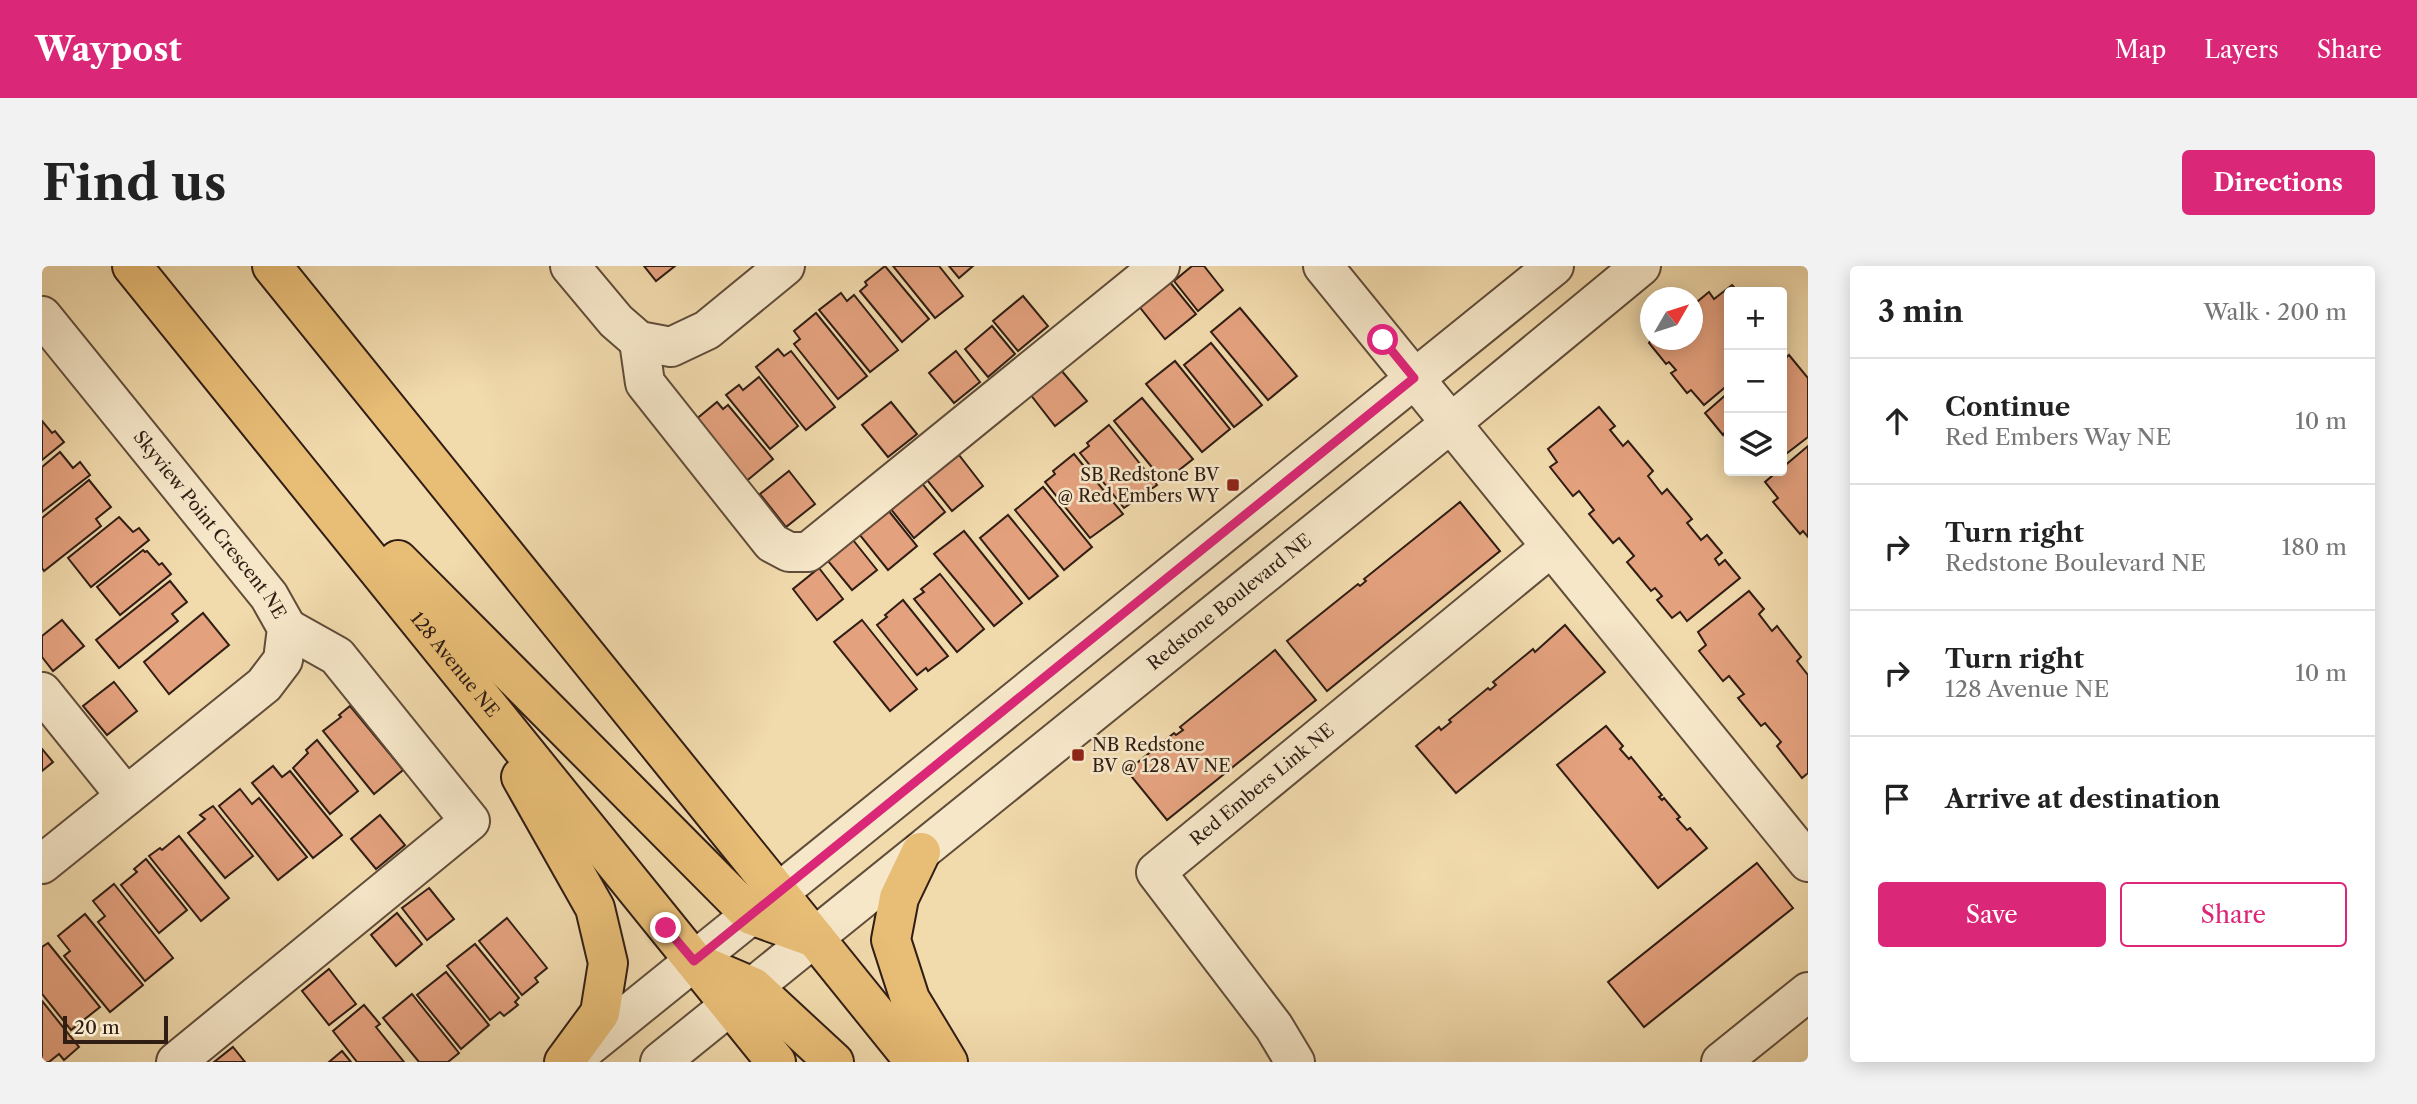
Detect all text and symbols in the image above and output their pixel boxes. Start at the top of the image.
text: Waypost [35,29,182,70]
text: Map [2115,35,2166,64]
text: Layers [2204,35,2279,64]
text: Share [2317,35,2382,64]
button: Directions [2182,150,2375,215]
text: Find us [42,152,226,213]
north arrow [1640,287,1703,350]
map controls [1724,287,1787,476]
button: + [1724,287,1787,350]
text: 3 min [1878,293,1964,330]
text: Walk · 200 m [2203,298,2347,326]
route start [1367,324,1398,355]
button: − [1724,350,1787,413]
text: Continue [1945,391,2070,423]
icon: ahead [1878,402,1916,440]
text: 10 m [2295,407,2347,435]
button: layers [1724,413,1787,476]
text: Red Embers Way NE [1945,423,2171,451]
street label: Skyview Point Crescent NE [129,426,291,623]
place label: SB Redstone BV @ Red Embers WY [1058,464,1220,507]
marker: SB Redstone BV @ Red Embers WY [1225,477,1241,493]
text: Turn right [1945,517,2084,549]
icon: right [1878,528,1916,566]
street label: Redstone Boulevard NE [1143,529,1316,675]
text: 180 m [2282,533,2347,561]
text: Redstone Boulevard NE [1945,549,2206,577]
street label: 128 Avenue NE [406,608,504,722]
text: Turn right [1945,643,2084,675]
icon: right [1878,654,1916,692]
text: 10 m [2295,659,2347,687]
text: 128 Avenue NE [1945,675,2109,703]
street label: Red Embers Link NE [1186,719,1339,850]
place label: NB Redstone BV @ 128 AV NE [1092,734,1231,777]
marker: NB Redstone BV @ 128 AV NE [1070,747,1086,763]
icon: arrive [1878,780,1916,818]
text: Arrive at destination [1945,783,2220,815]
button: Save [1878,882,2106,947]
button: Share [2120,882,2347,947]
route end [650,912,681,943]
scale bar [63,1013,168,1045]
text: 20 m [74,1016,120,1039]

